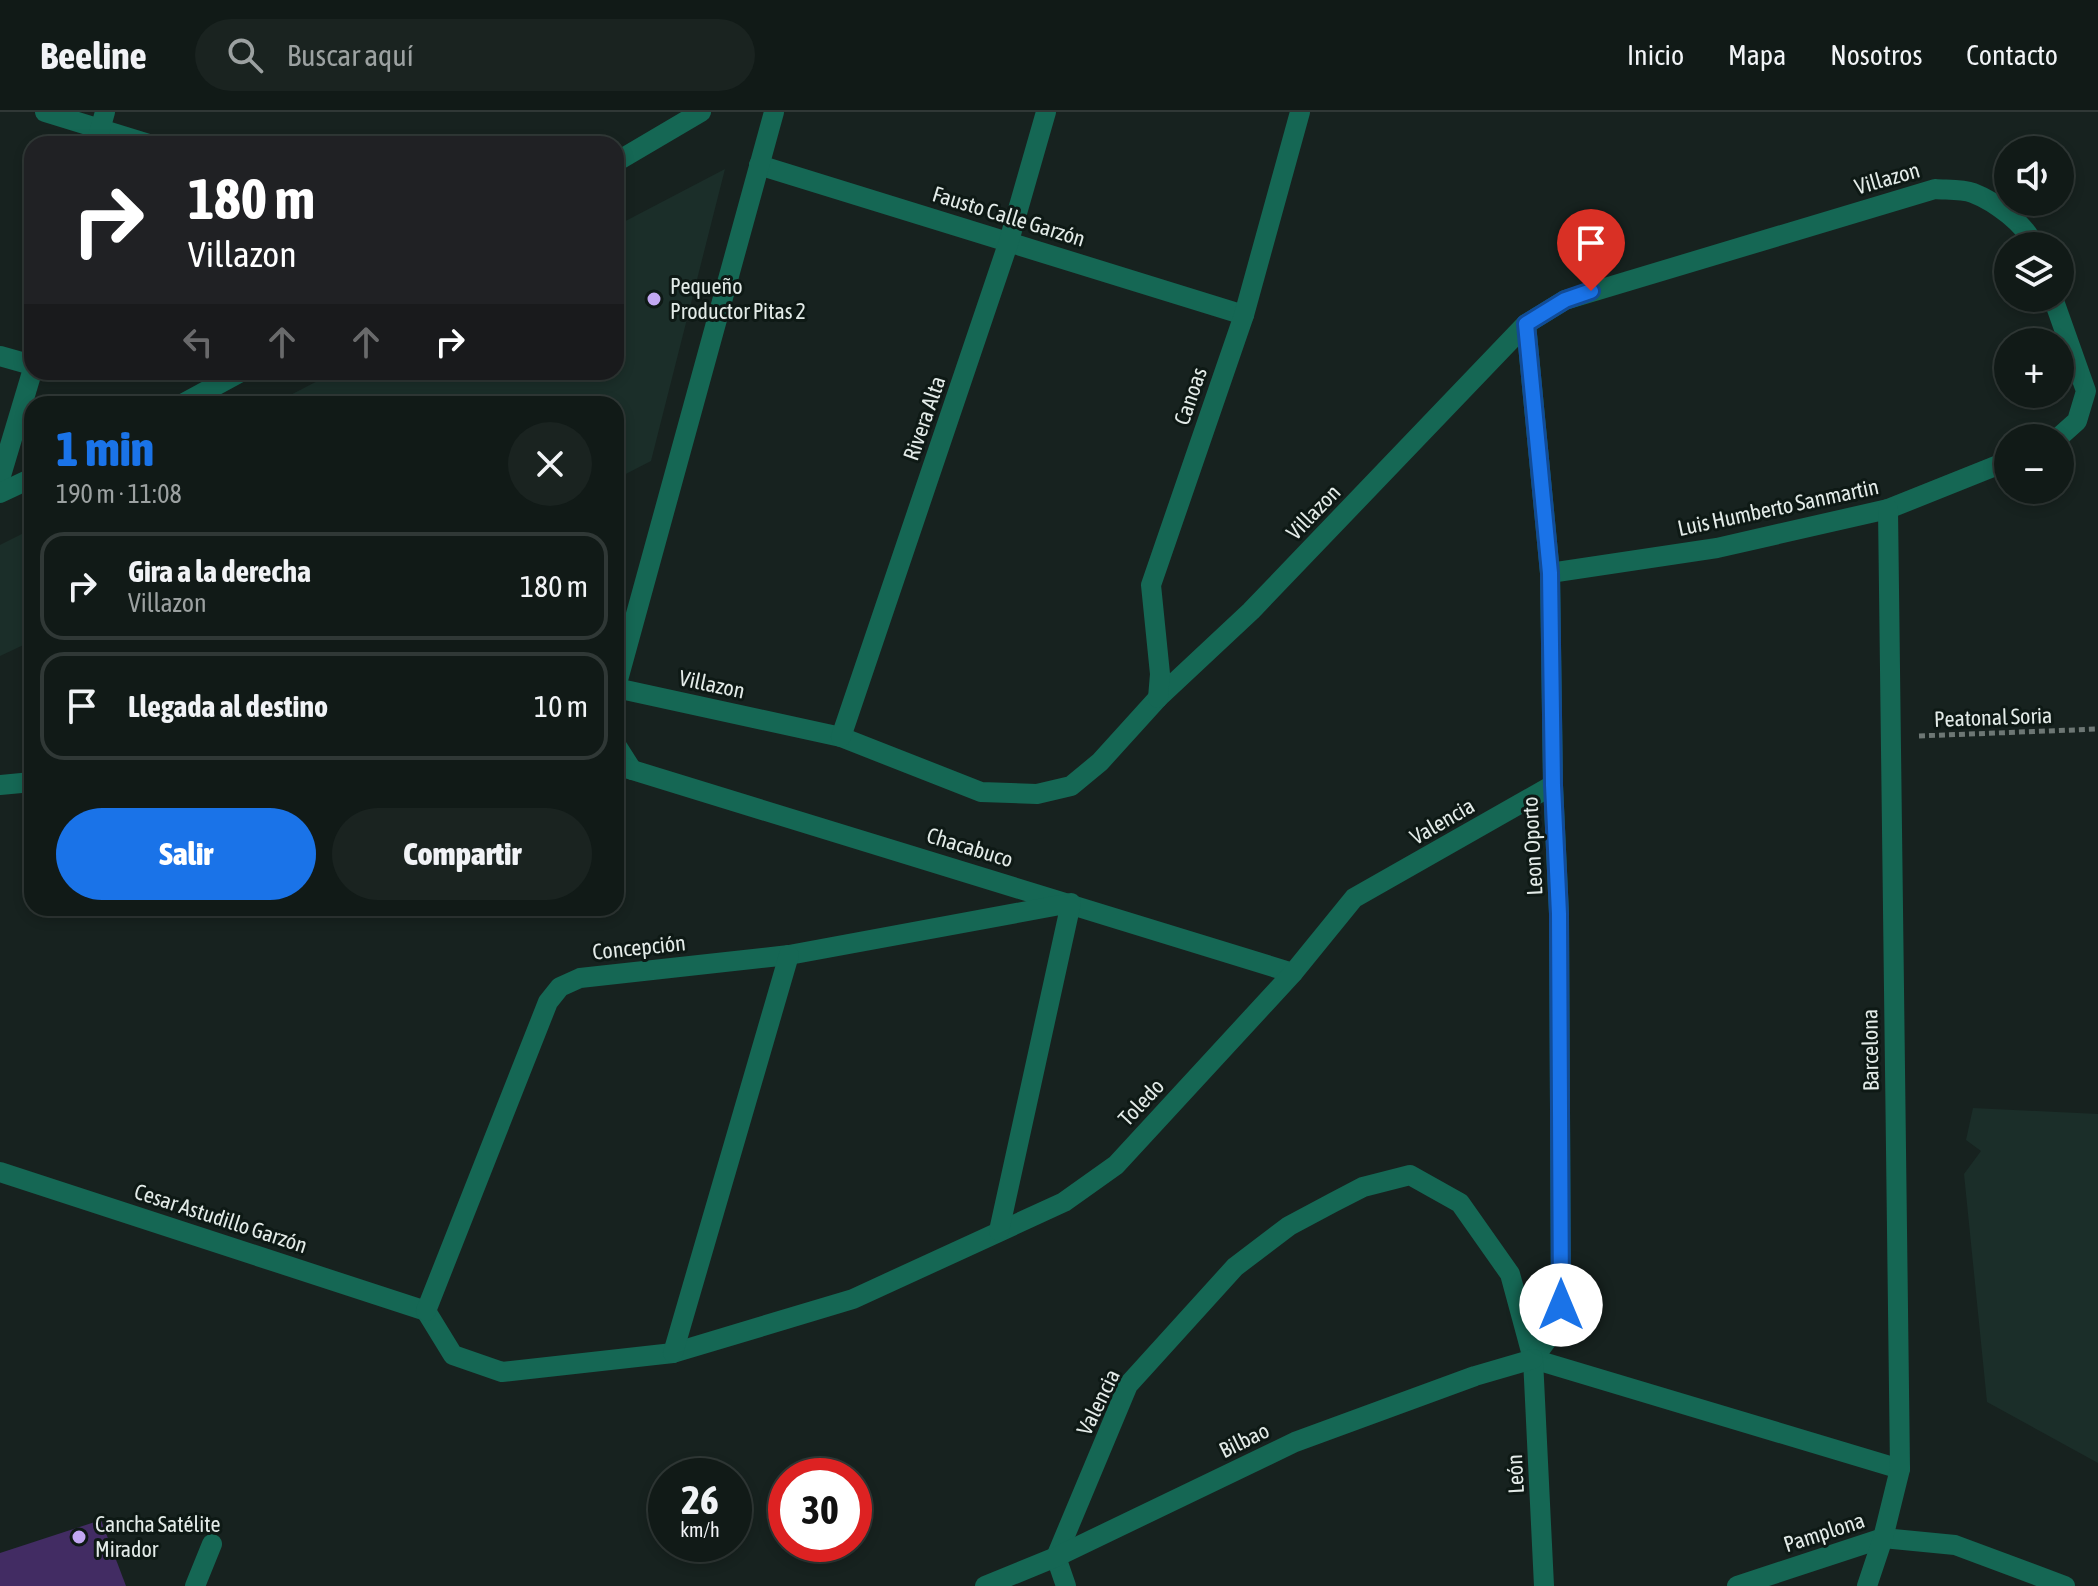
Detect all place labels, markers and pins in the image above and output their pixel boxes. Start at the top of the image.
pin [1557,209,1625,291]
place label: Pequeño Productor Pitas 2 [670,273,806,324]
marker: Pequeño Productor Pitas 2 [645,290,663,308]
place label: Cancha Satélite Mirador [95,1511,220,1562]
marker: Cancha Satélite Mirador [70,1528,88,1546]

